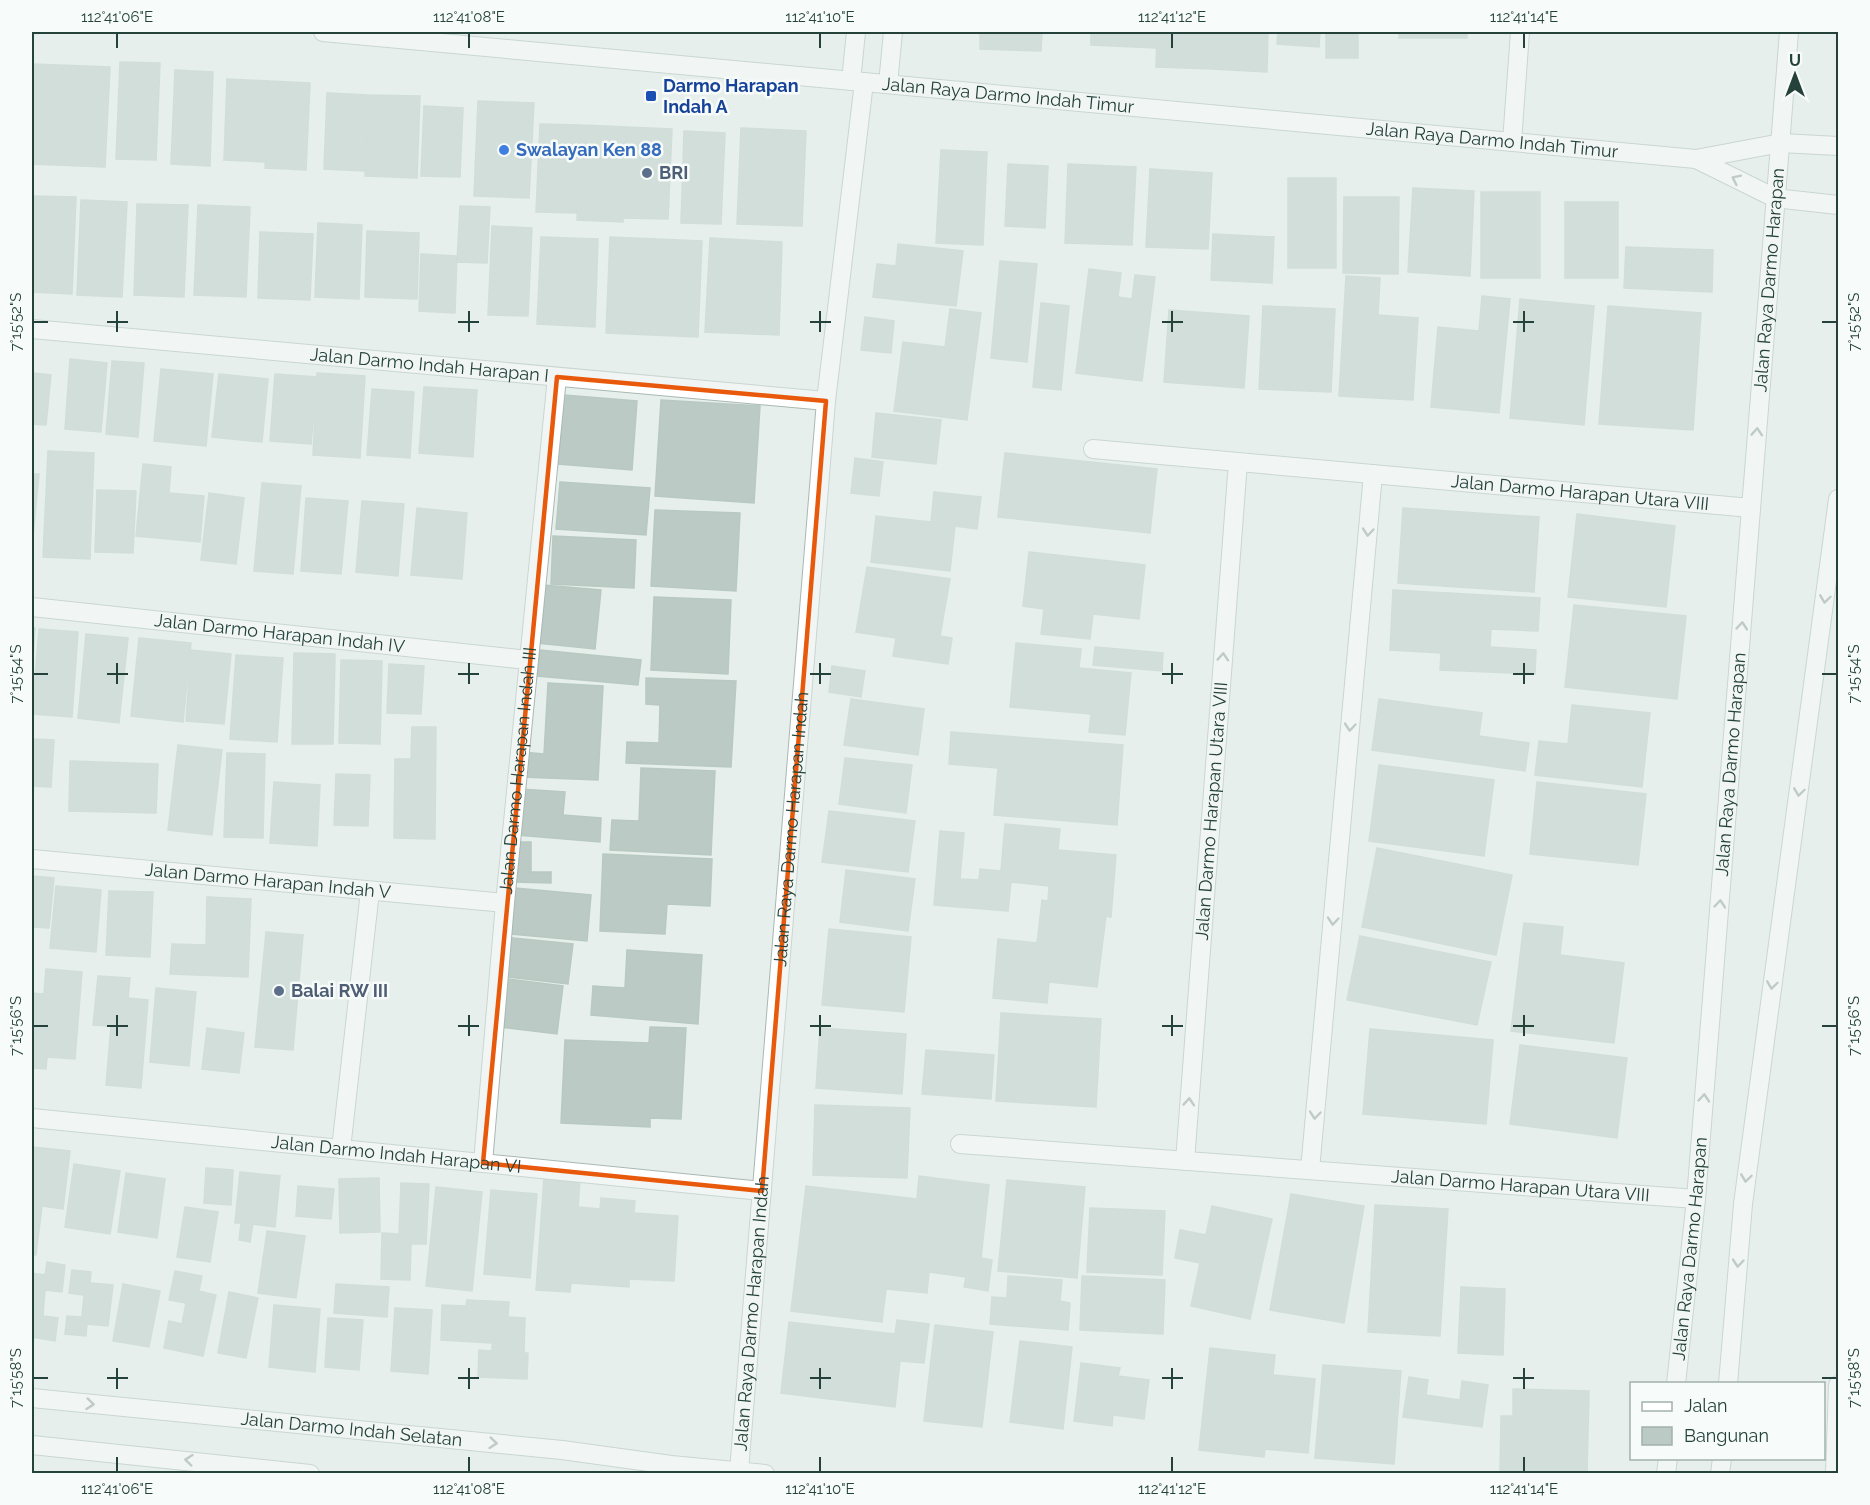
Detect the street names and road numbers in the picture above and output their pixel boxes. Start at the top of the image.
street label: Jalan Raya Darmo Indah Timur [881,73,1136,117]
street label: Jalan Raya Darmo Indah Timur [1365,118,1620,162]
street label: Jalan Raya Darmo Harapan [1749,167,1788,393]
street label: Jalan Darmo Indah Harapan I [309,343,550,386]
street label: Jalan Darmo Harapan Utara VIII [1450,470,1710,514]
street label: Jalan Darmo Harapan Indah IV [153,609,406,657]
street label: Jalan Darmo Harapan Indah III [495,646,540,895]
street label: Jalan Raya Darmo Harapan [1711,652,1750,877]
street label: Jalan Darmo Harapan Utara VIII [1191,681,1231,941]
street label: Jalan Raya Darmo Harapan Indah [769,691,812,967]
street label: Jalan Darmo Harapan Indah V [144,859,392,902]
street label: Jalan Darmo Indah Harapan VI [270,1131,522,1177]
street label: Jalan Raya Darmo Harapan [1668,1136,1711,1361]
street label: Jalan Darmo Harapan Utara VIII [1390,1165,1650,1206]
street label: Jalan Raya Darmo Harapan Indah [730,1175,773,1452]
street label: Jalan Darmo Indah Selatan [240,1408,463,1450]

